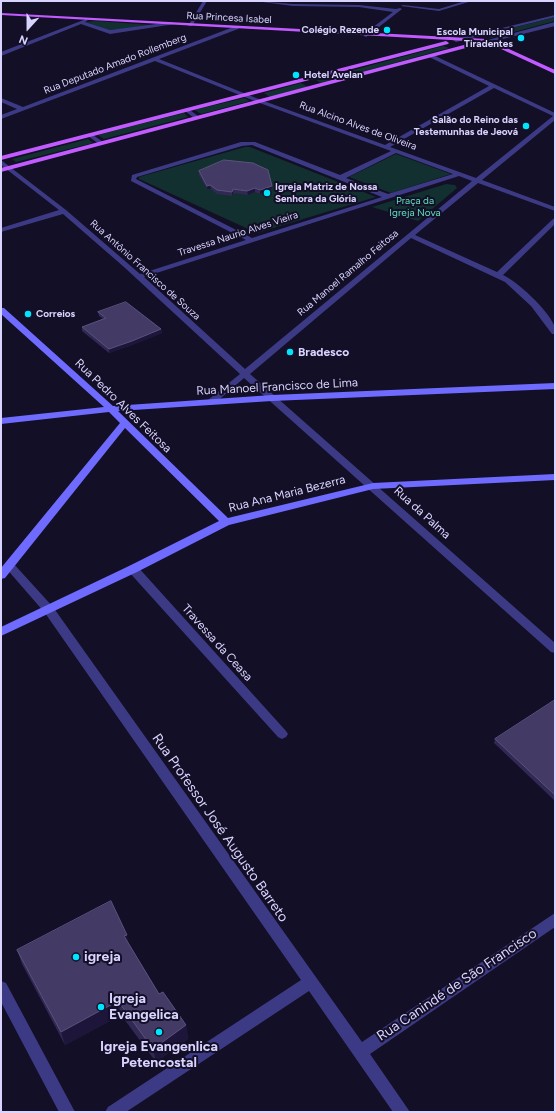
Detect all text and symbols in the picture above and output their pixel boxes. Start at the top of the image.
north arrow [8,8,48,48]
street label: Rua Princesa Isabel [186,10,272,26]
place label: Colégio Rezende [302,24,379,36]
marker: Colégio Rezende [382,25,392,35]
place label: Escola Municipal Tiradentes [437,26,513,50]
street label: Rua Deputado Amado Rollemberg [42,31,188,97]
text: N [17,32,30,47]
marker: Escola Municipal Tiradentes [516,33,526,43]
place label: Hotel Avelan [304,69,363,81]
marker: Hotel Avelan [291,70,301,80]
street label: Rua Alcino Alves de Oliveira [298,99,418,153]
place label: Salão do Reino das Testemunhas de Jeová [414,114,518,138]
marker: Salão do Reino das Testemunhas de Jeová [521,121,531,131]
place label: Igreja Matriz de Nossa Senhora da Glória [275,181,377,204]
marker: Igreja Matriz de Nossa Senhora da Glória [262,188,272,198]
park label: Praça da Igreja Nova [389,195,441,218]
street label: Travessa Naurio Alves Vieira [176,209,300,259]
street label: Rua Antônio Francisco de Souza [87,217,203,323]
street label: Rua Manoel Ramalho Feitosa [295,227,401,319]
place label: Correios [36,308,75,320]
marker: Correios [23,309,33,319]
place label: Bradesco [298,345,349,359]
marker: Bradesco [285,347,295,357]
street label: Rua Pedro Alves Feitosa [72,356,174,456]
street label: Rua Manoel Francisco de Lima [196,376,358,398]
street label: Rua Ana Maria Bezerra [227,473,347,515]
street label: Rua da Palma [391,484,453,542]
street label: Travessa da Ceasa [179,602,255,684]
street label: Rua Professor José Augusto Barreto [148,731,292,925]
street label: Rua Canindé de São Francisco [374,925,540,1045]
place label: igreja [84,949,121,965]
marker: igreja [71,952,81,962]
place label: Igreja Evangelica [109,991,179,1024]
marker: Igreja Evangelica [96,1002,106,1012]
marker: Igreja Evangenlica Petencostal [154,1027,164,1037]
place label: Igreja Evangenlica Petencostal [100,1039,218,1072]

